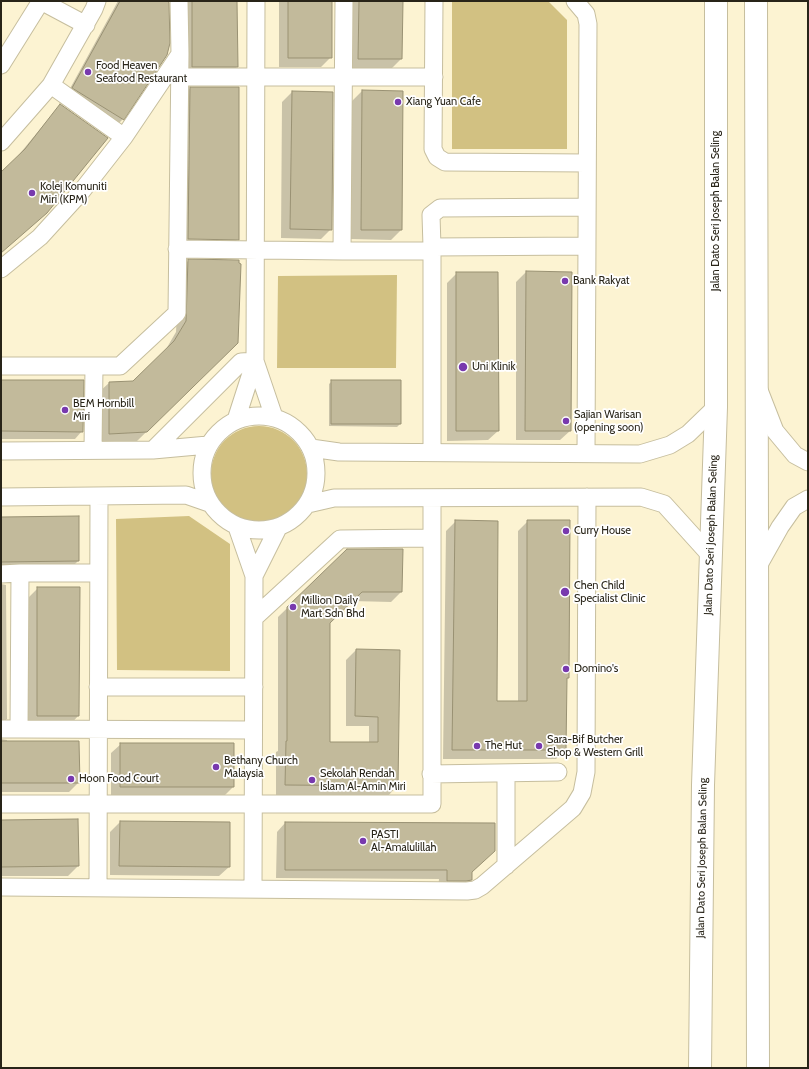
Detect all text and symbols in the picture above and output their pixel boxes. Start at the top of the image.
place label: Food Heaven Seafood Restaurant [96,59,187,85]
marker: Food Heaven Seafood Restaurant [83,67,93,77]
place label: Xiang Yuan Cafe [406,95,481,109]
marker: Xiang Yuan Cafe [393,97,403,107]
street label: Jalan Dato Seri Joseph Balan Seling [709,131,723,291]
place label: Kolej Komuniti Miri (KPM) [40,180,107,206]
marker: Kolej Komuniti Miri (KPM) [27,188,37,198]
place label: Bank Rakyat [573,274,630,288]
marker: Bank Rakyat [560,276,570,286]
place label: Uni Klinik [472,360,515,374]
marker: Uni Klinik [457,361,469,373]
place label: BEM Hornbill Miri [73,397,134,423]
marker: BEM Hornbill Miri [60,405,70,415]
place label: Sajian Warisan (opening soon) [574,408,643,434]
marker: Sajian Warisan (opening soon) [561,416,571,426]
street label: Jalan Dato Seri Joseph Balan Seling [702,455,720,615]
place label: Curry House [574,524,631,538]
marker: Curry House [561,526,571,536]
place label: Chen Child Specialist Clinic [574,579,646,605]
marker: Chen Child Specialist Clinic [559,586,571,598]
place label: Million Daily Mart Sdn Bhd [301,594,365,620]
marker: Million Daily Mart Sdn Bhd [288,602,298,612]
place label: Domino's [574,662,618,676]
marker: Domino's [561,664,571,674]
place label: Sara-Bif Butcher Shop & Western Grill [547,733,643,759]
place label: The Hut [485,739,522,753]
marker: The Hut [472,741,482,751]
marker: Sara-Bif Butcher Shop & Western Grill [534,741,544,751]
place label: Bethany Church Malaysia [224,754,298,780]
marker: Bethany Church Malaysia [211,762,221,772]
place label: Sekolah Rendah Islam Al-Amin Miri [320,767,406,793]
place label: Hoon Food Court [79,772,159,786]
marker: Hoon Food Court [66,774,76,784]
marker: Sekolah Rendah Islam Al-Amin Miri [307,775,317,785]
street label: Jalan Dato Seri Joseph Balan Seling [694,778,710,938]
place label: PASTI Al-Amalulillah [371,828,436,854]
marker: PASTI Al-Amalulillah [358,836,368,846]

